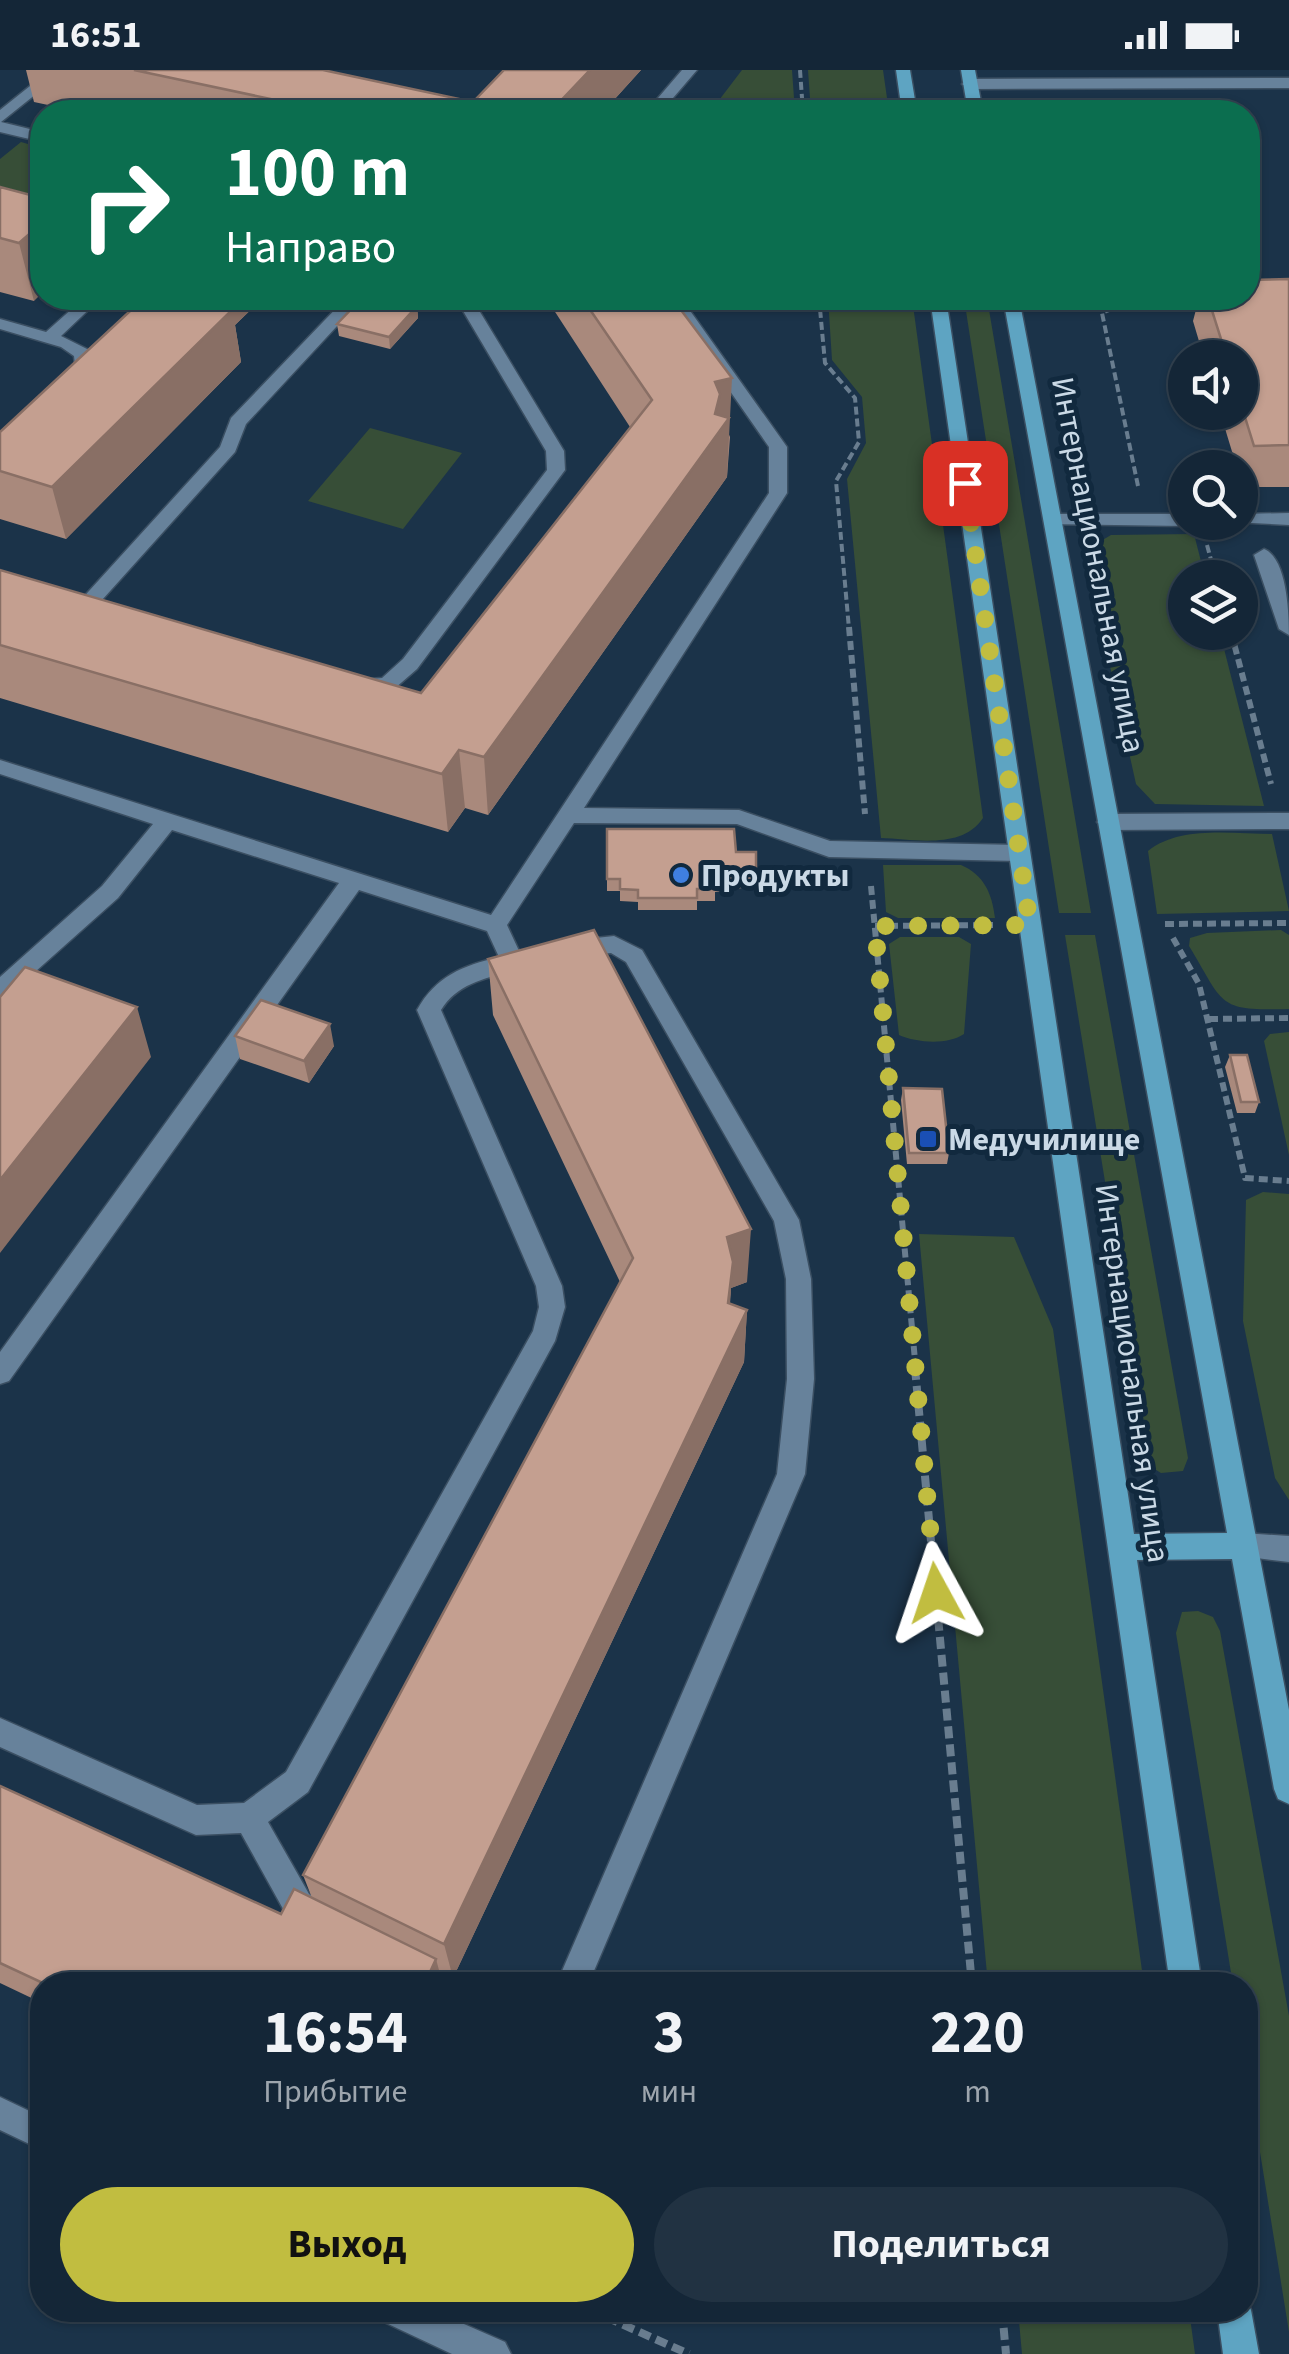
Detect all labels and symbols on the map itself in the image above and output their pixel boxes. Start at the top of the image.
street label: Интернациональная улица [1039,373,1157,757]
pin [923,441,1008,526]
place label: Продукты [701,853,850,899]
marker: Продукты [670,864,692,886]
place label: Медучилище [948,1117,1140,1163]
marker: Медучилище [917,1128,939,1150]
street label: Интернациональная улица [1083,1181,1181,1566]
position arrow [884,1541,988,1645]

